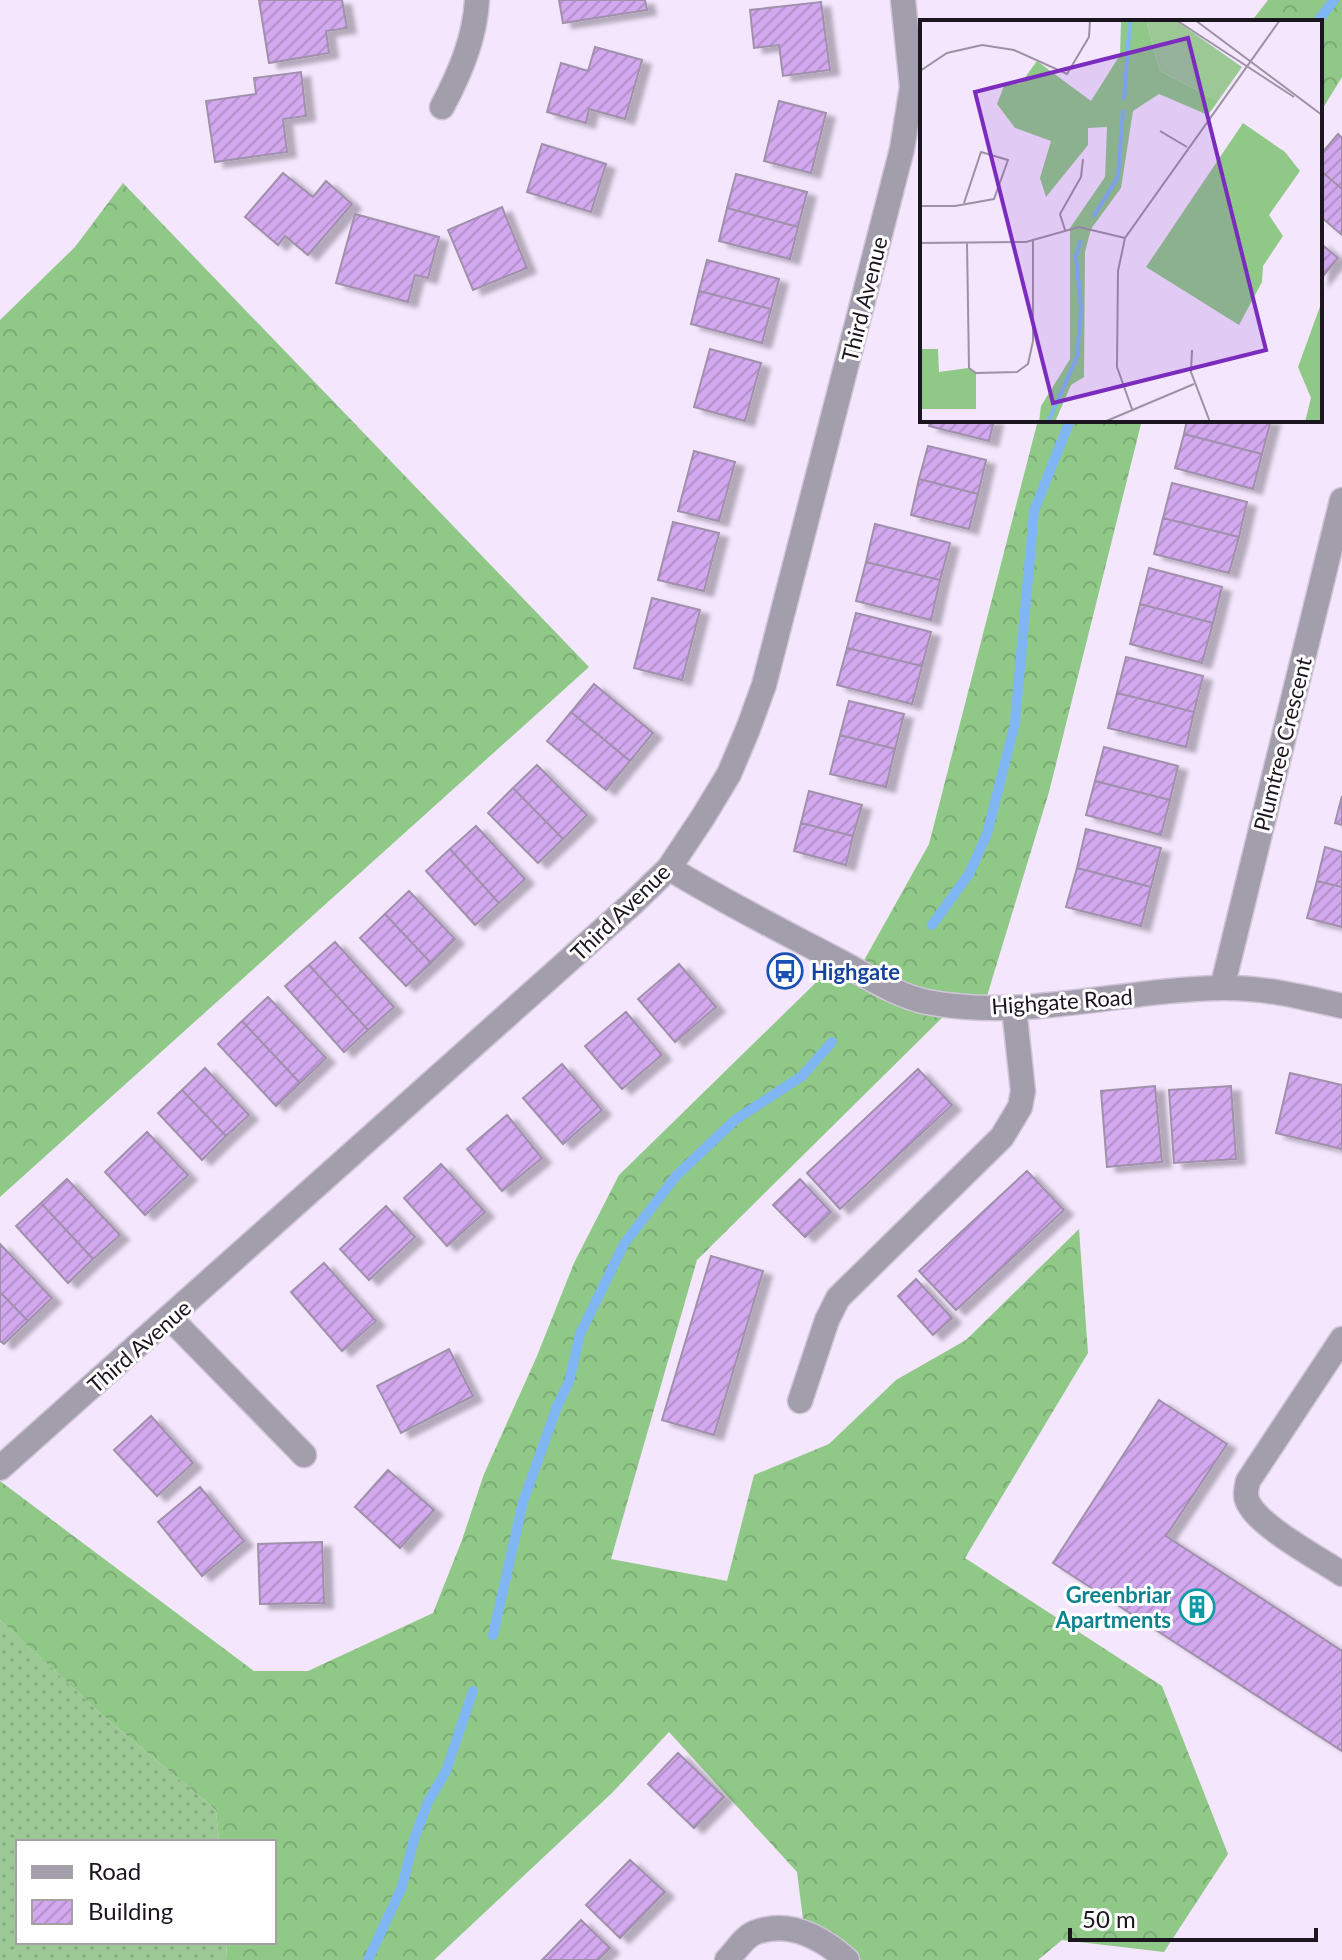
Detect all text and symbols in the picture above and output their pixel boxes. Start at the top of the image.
inset map [920,20,1322,422]
street label: Third Avenue [835,234,893,364]
street label: Plumtree Crescent [1247,654,1317,834]
street label: Third Avenue [565,858,675,966]
bus stop icon: Highgate [766,952,804,990]
place label: Highgate [811,958,900,985]
street label: Highgate Road [990,983,1134,1019]
street label: Third Avenue [82,1294,196,1398]
place label: Greenbriar Apartments [1054,1581,1172,1633]
building icon: Greenbriar Apartments [1178,1588,1216,1626]
legend [16,1840,276,1944]
text: Road [88,1856,141,1885]
scale bar [1070,1892,1316,1942]
text: Building [88,1896,173,1925]
text: 50 m [1082,1904,1136,1933]

